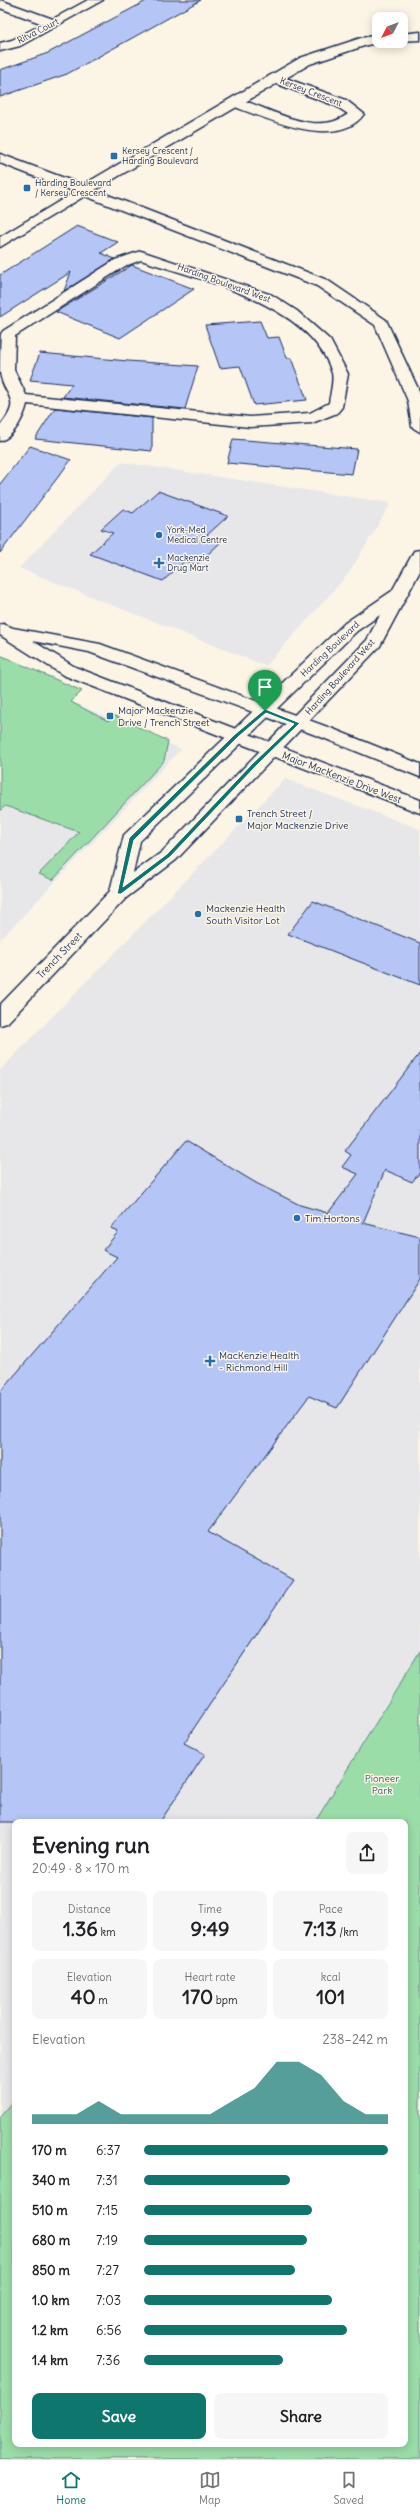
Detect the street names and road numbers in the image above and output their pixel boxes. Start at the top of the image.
street label: Ritva Court [15,15,60,46]
street label: Kersey Crescent [279,75,344,108]
street label: Harding Boulevard West [176,261,272,304]
street label: Harding Boulevard [298,619,361,679]
street label: Harding Boulevard West [303,636,377,717]
street label: Major MacKenzie Drive West [280,749,404,806]
street label: Trench Street [34,929,85,981]

